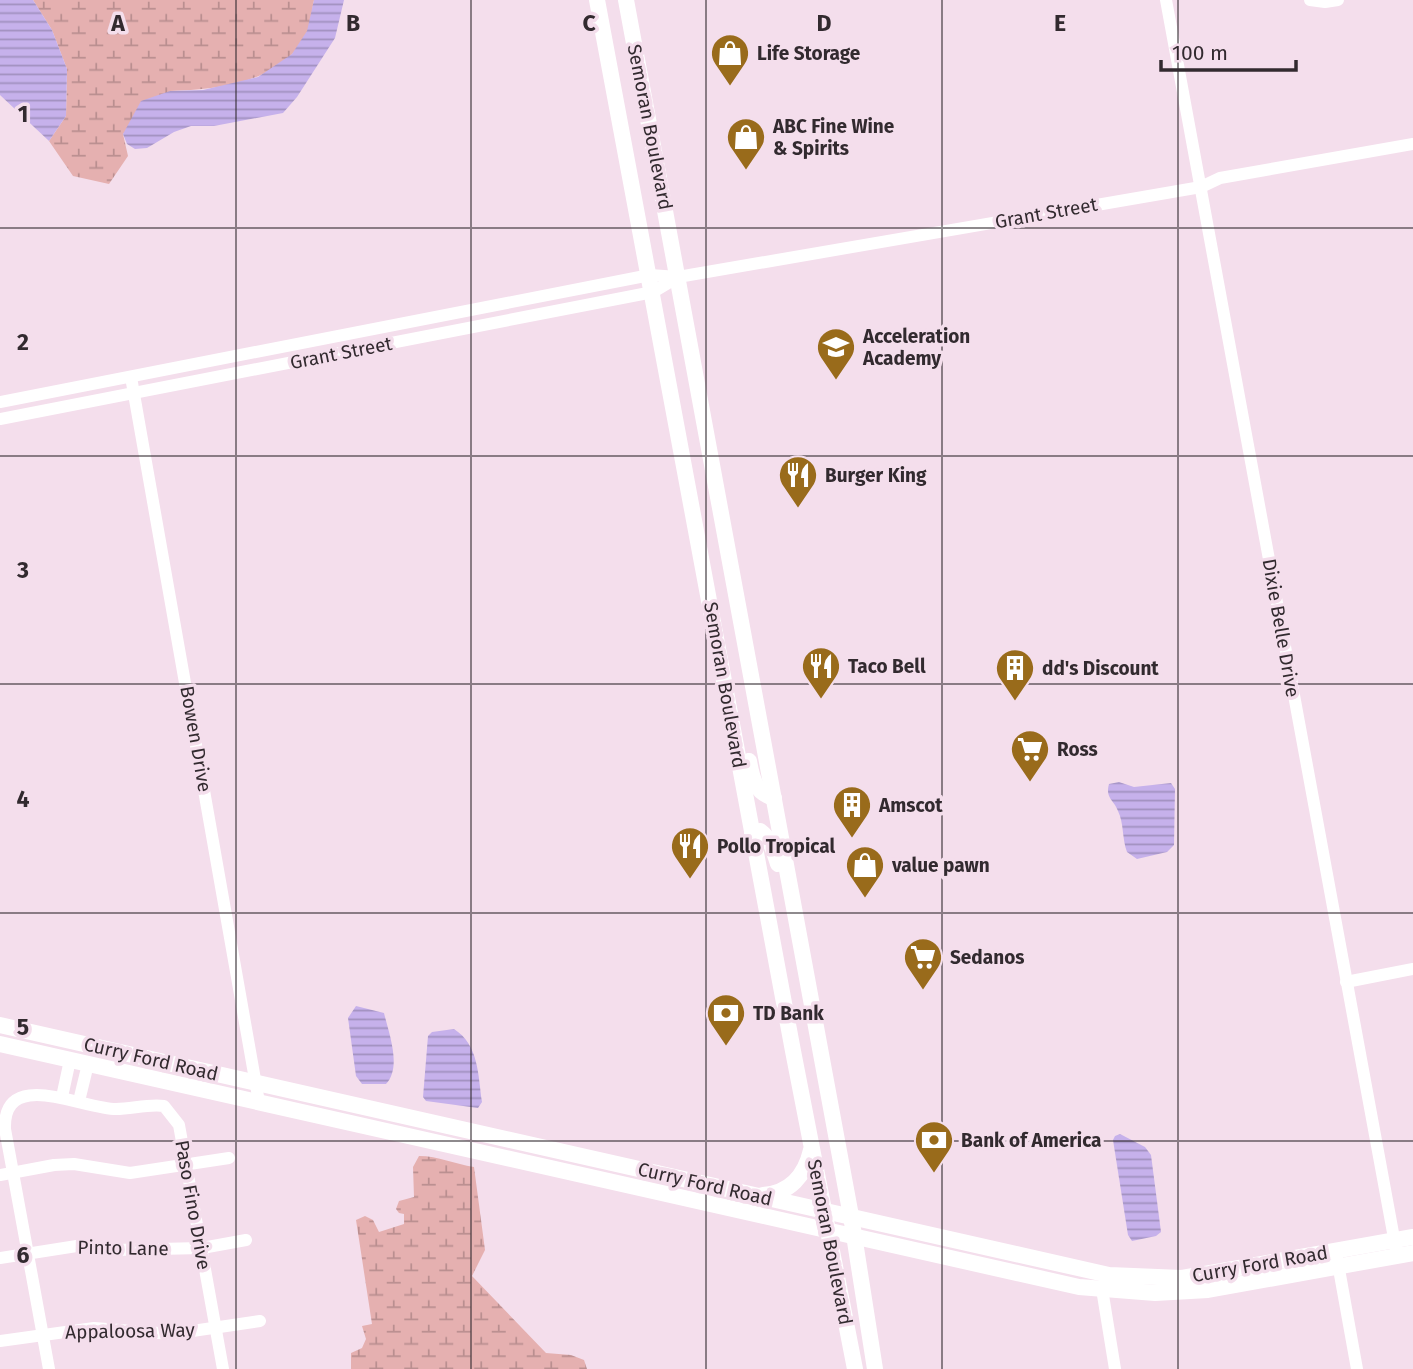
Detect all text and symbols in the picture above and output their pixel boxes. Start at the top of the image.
text: A [110,9,125,37]
text: B [346,9,360,37]
text: C [582,9,596,37]
text: D [817,9,832,37]
text: E [1054,9,1066,37]
scale bar [1161,28,1296,72]
shop icon: Life Storage [709,32,751,87]
text: 100 m [1172,40,1228,66]
street label: Semoran Boulevard [623,42,677,212]
place label: Life Storage [757,42,860,65]
text: 1 [18,100,28,128]
place label: ABC Fine Wine & Spirits [772,115,894,160]
shop icon: ABC Fine Wine & Spirits [725,116,767,171]
street label: Grant Street [993,193,1099,233]
place label: Acceleration Academy [862,325,970,370]
school or university icon: Acceleration Academy [815,326,857,381]
text: 2 [17,328,29,356]
street label: Grant Street [288,332,394,374]
restaurant icon: Burger King [777,454,819,509]
place label: Burger King [825,464,927,487]
text: 3 [16,556,29,584]
street label: Dixie Belle Drive [1257,557,1305,699]
street label: Semoran Boulevard [699,600,751,770]
restaurant icon: Taco Bell [800,645,842,700]
building icon: dd's Discount [994,647,1036,702]
place label: Taco Bell [848,655,926,678]
place label: dd's Discount [1042,657,1159,680]
street label: Bowen Drive [175,684,217,794]
supermarket icon: Ross [1009,728,1051,783]
place label: Ross [1057,738,1098,761]
building icon: Amscot [831,784,873,839]
text: 4 [17,785,30,813]
place label: Amscot [878,794,943,817]
restaurant icon: Pollo Tropical [669,825,711,880]
place label: Pollo Tropical [717,835,835,858]
shop icon: value pawn [844,844,886,899]
place label: value pawn [891,854,990,877]
supermarket icon: Sedanos [902,936,944,991]
place label: Sedanos [950,946,1024,969]
bank icon: TD Bank [705,992,747,1047]
place label: TD Bank [753,1002,824,1025]
text: 5 [17,1013,29,1041]
street label: Curry Ford Road [82,1032,220,1086]
bank icon: Bank of America [913,1119,955,1174]
place label: Bank of America [961,1129,1102,1152]
street label: Paso Fino Drive [170,1138,216,1272]
street label: Curry Ford Road [636,1157,774,1211]
street label: Semoran Boulevard [803,1157,857,1327]
street label: Pinto Lane [77,1236,169,1260]
text: 6 [17,1241,30,1269]
street label: Curry Ford Road [1190,1241,1330,1287]
street label: Appaloosa Way [65,1318,196,1344]

